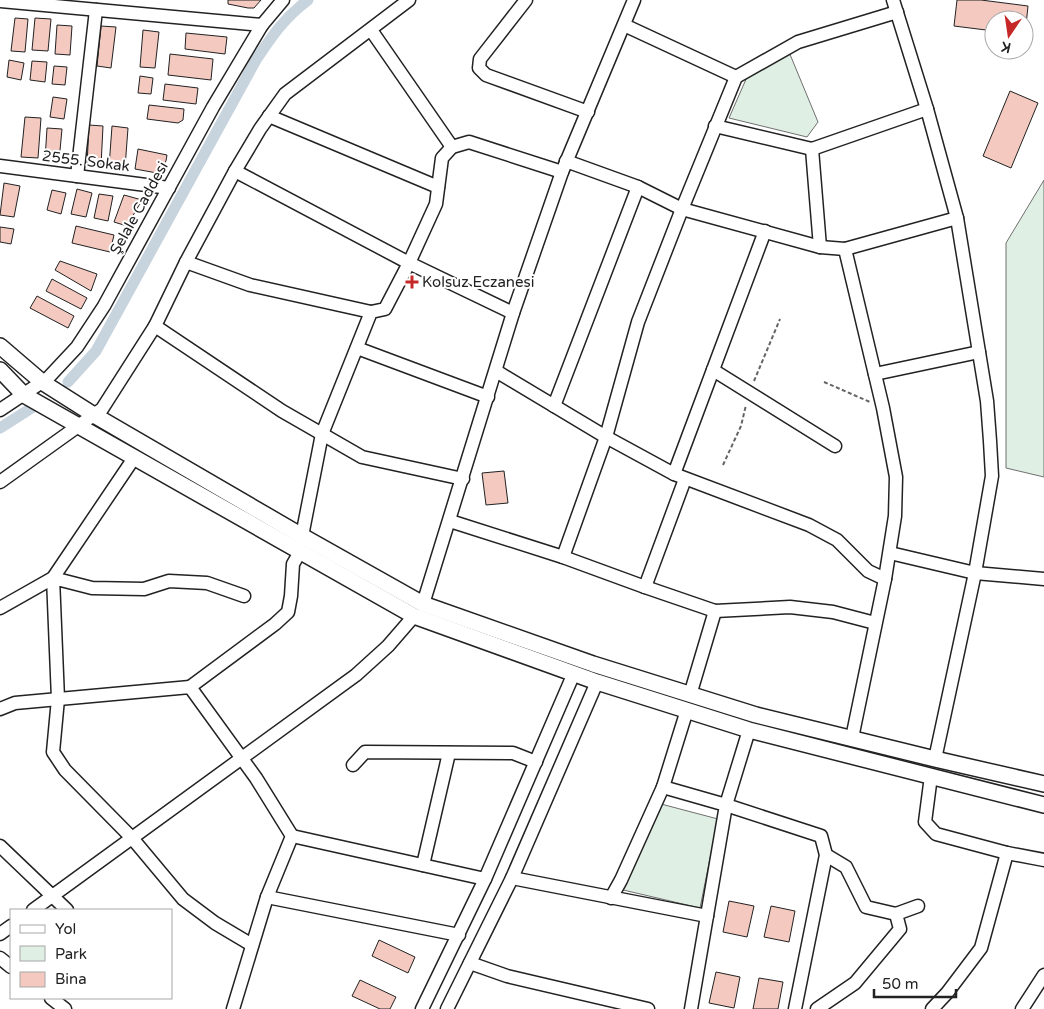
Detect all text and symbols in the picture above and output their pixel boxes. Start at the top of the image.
north arrow [984,10,1034,60]
text: K [999,38,1013,57]
street label: 2555. Sokak [41,147,131,175]
street label: Şelale Caddesi [106,158,172,258]
place label: Kolsuz Eczanesi [422,273,534,291]
marker: Kolsuz Eczanesi [406,276,418,288]
legend [10,909,172,999]
text: Yol [55,920,76,938]
text: Park [55,945,87,963]
scale bar [874,966,956,998]
text: Bina [55,970,87,988]
text: 50 m [882,975,919,993]

